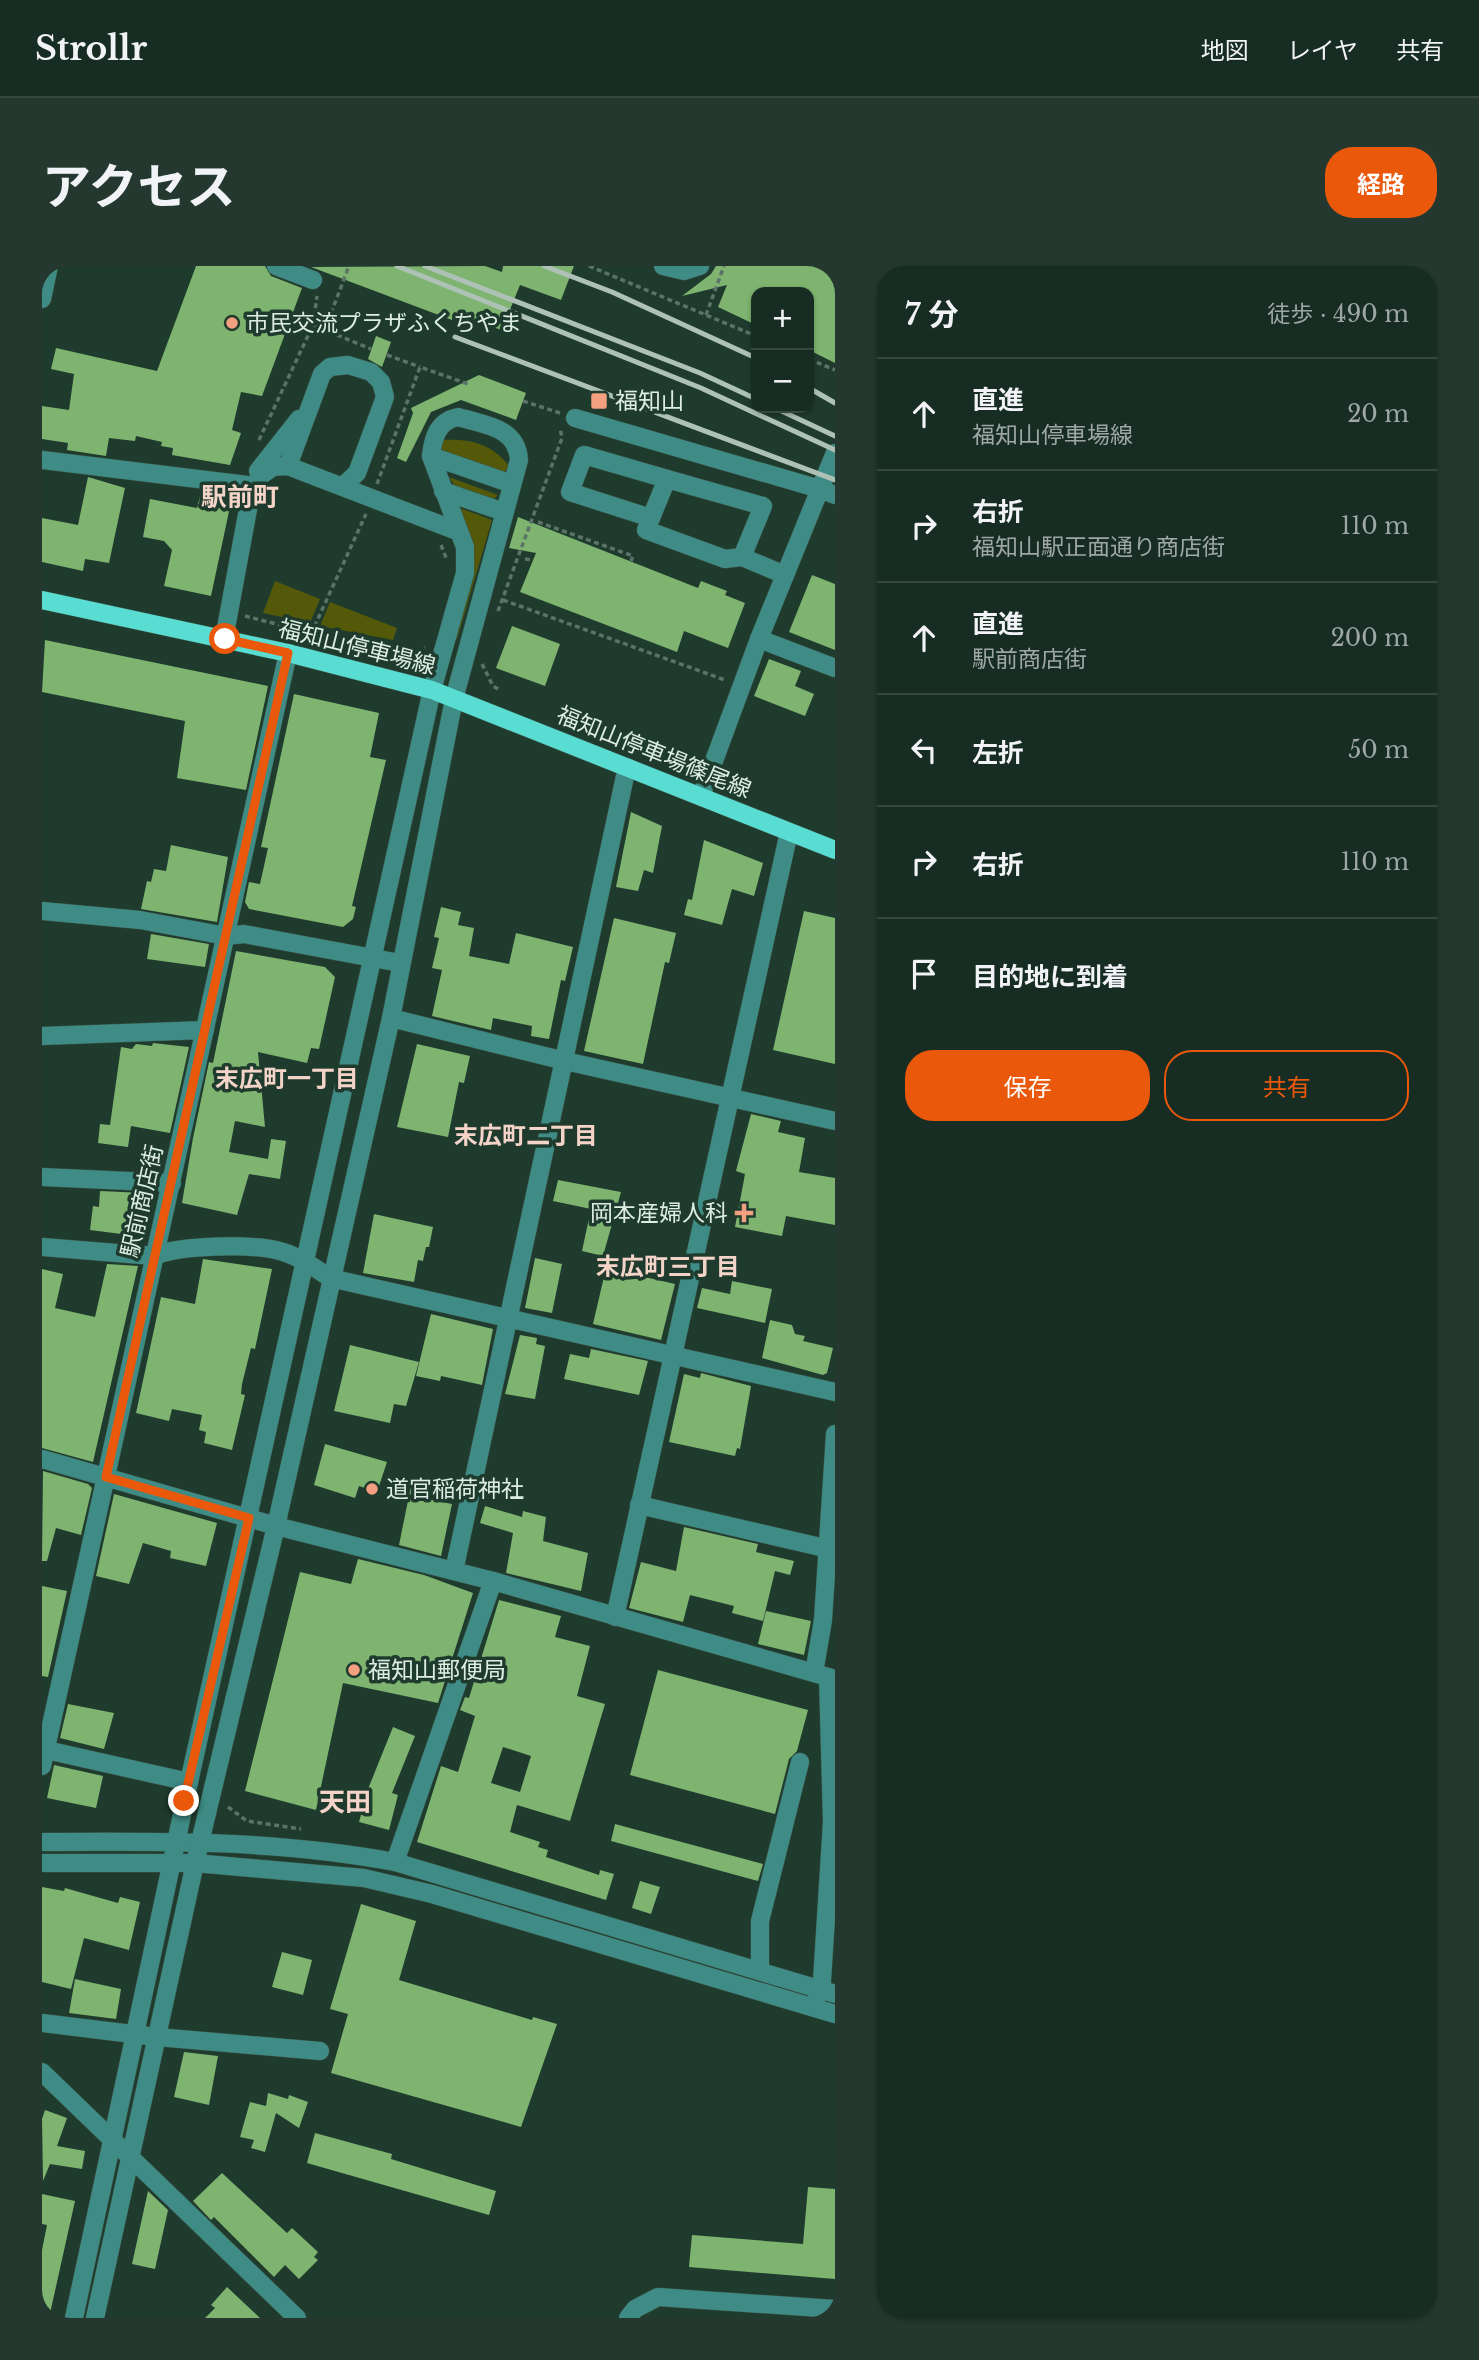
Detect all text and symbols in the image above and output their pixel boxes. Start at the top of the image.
text: Strollr [35,28,147,69]
text: 地図 [1201,36,1249,65]
text: レイヤ [1287,36,1358,65]
text: 共有 [1396,36,1444,65]
button: 経路 [1325,147,1437,218]
text: アクセス [42,156,236,217]
map controls [751,287,814,413]
button: + [751,287,814,350]
text: 7 分 [905,296,958,333]
text: 徒歩 · 490 m [1267,300,1409,328]
place label: 市民交流プラザふくちやま [246,309,522,337]
marker: 市民交流プラザふくちやま [224,315,240,331]
button: − [751,350,814,413]
text: 直進 [972,384,1024,416]
place label: 福知山 [615,387,684,415]
marker: 福知山 [589,391,609,411]
icon: ahead [905,395,943,433]
text: 20 m [1347,400,1409,428]
text: 福知山停車場線 [972,421,1133,449]
district label: 駅前町 [201,481,279,513]
text: 右折 [972,496,1024,528]
icon: right [905,507,943,545]
text: 110 m [1341,512,1409,540]
text: 福知山駅正面通り商店街 [972,533,1225,561]
text: 直進 [972,608,1024,640]
street label: 福知山停車場線 [276,614,438,680]
icon: ahead [905,619,943,657]
route start [209,623,240,654]
text: 200 m [1331,624,1409,652]
text: 駅前商店街 [972,645,1087,673]
street label: 福知山停車場篠尾線 [553,700,755,804]
icon: left [905,731,943,769]
text: 50 m [1348,736,1409,764]
text: 左折 [972,737,1024,769]
icon: right [905,843,943,881]
text: 110 m [1341,848,1409,876]
text: 右折 [972,849,1024,881]
icon: arrive [905,955,943,993]
text: 目的地に到着 [972,961,1128,993]
button: 保存 [905,1050,1150,1121]
button: 共有 [1164,1050,1409,1121]
district label: 末広町一丁目 [215,1064,359,1093]
district label: 末広町二丁目 [454,1121,598,1150]
street label: 駅前商店街 [115,1142,169,1260]
place label: 岡本産婦人科 [590,1199,728,1227]
marker: 岡本産婦人科 [734,1203,754,1223]
district label: 末広町三丁目 [596,1252,740,1281]
place label: 道官稲荷神社 [386,1475,524,1503]
marker: 道官稲荷神社 [364,1481,380,1497]
place label: 福知山郵便局 [368,1656,506,1684]
marker: 福知山郵便局 [346,1662,362,1678]
route end [168,1785,199,1816]
district label: 天田 [319,1786,371,1818]

